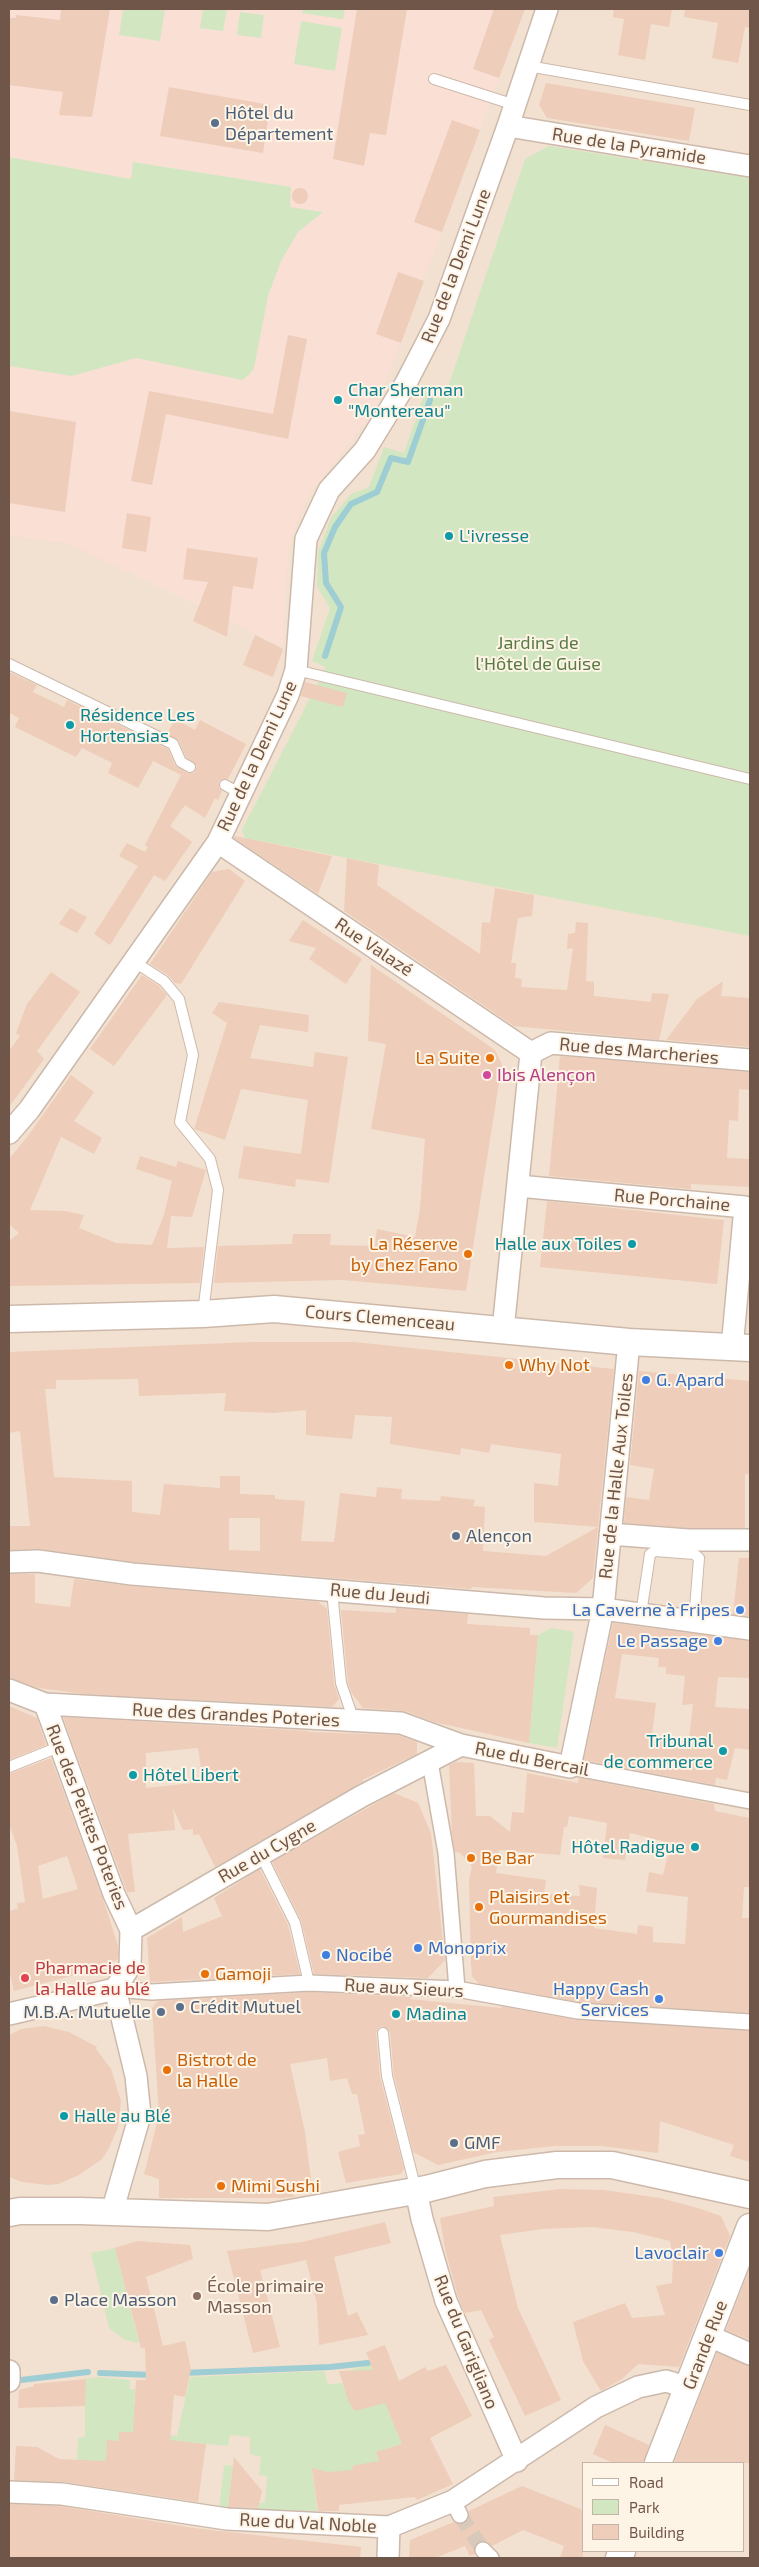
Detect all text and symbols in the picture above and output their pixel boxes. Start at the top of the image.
place label: Hôtel du Département [225,102,333,144]
marker: Hôtel du Département [209,117,221,129]
street label: Rue de la Pyramide [550,123,708,169]
street label: Rue de la Demi Lune [417,186,495,346]
place label: Char Sherman "Montereau" [348,379,463,422]
marker: Char Sherman "Montereau" [332,394,344,406]
place label: L'ivresse [459,525,529,547]
marker: L'ivresse [443,530,455,542]
park label: Jardins de l'Hôtel de Guise [475,632,601,674]
street label: Rue de la Demi Lune [213,677,301,835]
place label: Résidence Les Hortensias [80,704,195,746]
marker: Résidence Les Hortensias [64,719,76,731]
street label: Rue Valazé [331,913,417,981]
street label: Rue des Marcheries [558,1033,720,1069]
place label: La Suite [416,1047,480,1069]
marker: La Suite [484,1052,496,1064]
place label: Ibis Alençon [497,1064,596,1086]
marker: Ibis Alençon [481,1069,493,1081]
street label: Rue Porchaine [613,1184,731,1216]
place label: La Réserve by Chez Fano [351,1233,458,1276]
place label: Halle aux Toiles [495,1233,622,1255]
marker: Halle aux Toiles [626,1238,638,1250]
marker: La Réserve by Chez Fano [462,1248,474,1260]
street label: Cours Clemenceau [304,1301,456,1335]
place label: Why Not [519,1354,590,1376]
marker: Why Not [503,1359,515,1371]
place label: G. Apard [656,1369,724,1391]
street label: Rue de la Halle Aux Toiles [594,1372,638,1580]
marker: G. Apard [640,1374,652,1386]
place label: Alençon [466,1525,532,1547]
marker: Alençon [450,1530,462,1542]
street label: Rue du Jeudi [329,1579,431,1609]
place label: La Caverne à Fripes [572,1599,730,1621]
marker: La Caverne à Fripes [734,1604,746,1616]
place label: Le Passage [617,1630,708,1652]
marker: Le Passage [712,1635,724,1647]
street label: Rue des Grandes Poteries [132,1699,340,1731]
street label: Rue des Petites Poteries [42,1721,132,1913]
place label: Tribunal de commerce [604,1730,713,1772]
street label: Rue du Bercail [473,1737,591,1781]
marker: Tribunal de commerce [717,1745,729,1757]
place label: Hôtel Libert [143,1764,239,1786]
marker: Hôtel Libert [127,1769,139,1781]
street label: Rue du Cygne [214,1814,320,1888]
place label: Hôtel Radigue [571,1836,685,1858]
marker: Hôtel Radigue [689,1841,701,1853]
place label: Be Bar [481,1847,534,1869]
marker: Be Bar [465,1852,477,1864]
place label: Plaisirs et Gourmandises [489,1886,607,1928]
marker: Plaisirs et Gourmandises [473,1901,485,1913]
place label: Monoprix [428,1937,506,1959]
marker: Monoprix [412,1942,424,1954]
place label: Nocibé [336,1944,392,1966]
marker: Nocibé [320,1949,332,1961]
place label: Pharmacie de la Halle au blé [35,1957,150,2000]
place label: Gamoji [215,1963,271,1985]
marker: Gamoji [199,1968,211,1980]
marker: Pharmacie de la Halle au blé [19,1972,31,1984]
street label: Rue aux Sieurs [344,1974,464,2002]
place label: Happy Cash Services [553,1978,649,2020]
marker: Happy Cash Services [653,1993,665,2005]
place label: Crédit Mutuel [190,1996,301,2018]
place label: M.B.A. Mutuelle [23,2001,151,2023]
marker: Crédit Mutuel [174,2001,186,2013]
place label: Madina [406,2003,467,2025]
marker: M.B.A. Mutuelle [155,2006,167,2018]
marker: Madina [390,2008,402,2020]
place label: Bistrot de la Halle [177,2049,257,2092]
marker: Bistrot de la Halle [161,2064,173,2076]
place label: Halle au Blé [74,2105,171,2127]
marker: Halle au Blé [58,2110,70,2122]
place label: GMF [464,2132,501,2154]
marker: GMF [448,2137,460,2149]
place label: Mimi Sushi [231,2175,320,2197]
marker: Mimi Sushi [215,2180,227,2192]
place label: Lavoclair [634,2242,709,2264]
marker: Lavoclair [713,2247,725,2259]
street label: Rue du Garigliano [429,2272,503,2412]
place label: École primaire Masson [207,2275,324,2318]
place label: Place Masson [64,2289,177,2311]
marker: École primaire Masson [191,2290,203,2302]
marker: Place Masson [48,2294,60,2306]
street label: Grande Rue [678,2297,732,2393]
legend [582,2462,744,2552]
text: Road [629,2473,664,2491]
text: Park [629,2498,660,2516]
street label: Rue du Val Noble [239,2509,377,2537]
text: Building [629,2523,684,2541]

